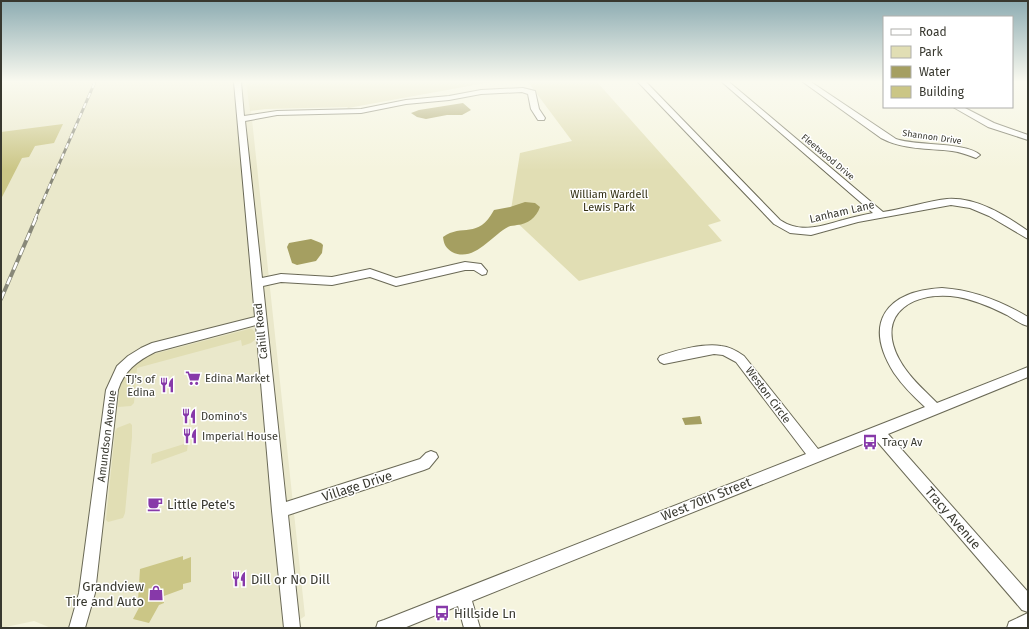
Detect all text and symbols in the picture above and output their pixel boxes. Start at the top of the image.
legend [883,16,1013,108]
text: Road [919,25,947,39]
text: Park [919,45,943,59]
text: Water [919,65,951,79]
text: Building [919,85,965,99]
street label: Shannon Drive [902,128,962,146]
street label: Fleetwood Drive [800,132,856,182]
park label: William Wardell Lewis Park [570,188,648,214]
street label: Lanham Lane [808,198,876,226]
street label: Cahill Road [252,302,270,360]
street label: Weston Circle [743,364,793,426]
supermarket icon: Edina Market [184,369,202,387]
place label: Edina Market [205,372,270,385]
place label: TJ's of Edina [126,373,156,399]
restaurant icon: TJ's of Edina [158,376,176,394]
street label: Amundson Avenue [95,389,119,483]
restaurant icon: Domino's [180,407,198,425]
place label: Domino's [201,410,247,423]
restaurant icon: Imperial House [181,427,199,445]
place label: Imperial House [202,430,278,443]
bus stop icon: Tracy Av [861,433,879,451]
place label: Tracy Av [882,436,923,449]
street label: Village Drive [320,468,394,504]
street label: West 70th Street [659,474,753,524]
street label: Tracy Avenue [922,484,984,552]
cafe icon: Little Pete's [146,495,164,513]
place label: Little Pete's [167,497,235,512]
restaurant icon: Dill or No Dill [230,570,248,588]
place label: Dill or No Dill [251,572,330,587]
place label: Grandview Tire and Auto [65,579,145,609]
shop icon: Grandview Tire and Auto [147,584,165,602]
bus stop icon: Hillside Ln [433,604,451,622]
place label: Hillside Ln [454,606,516,621]

